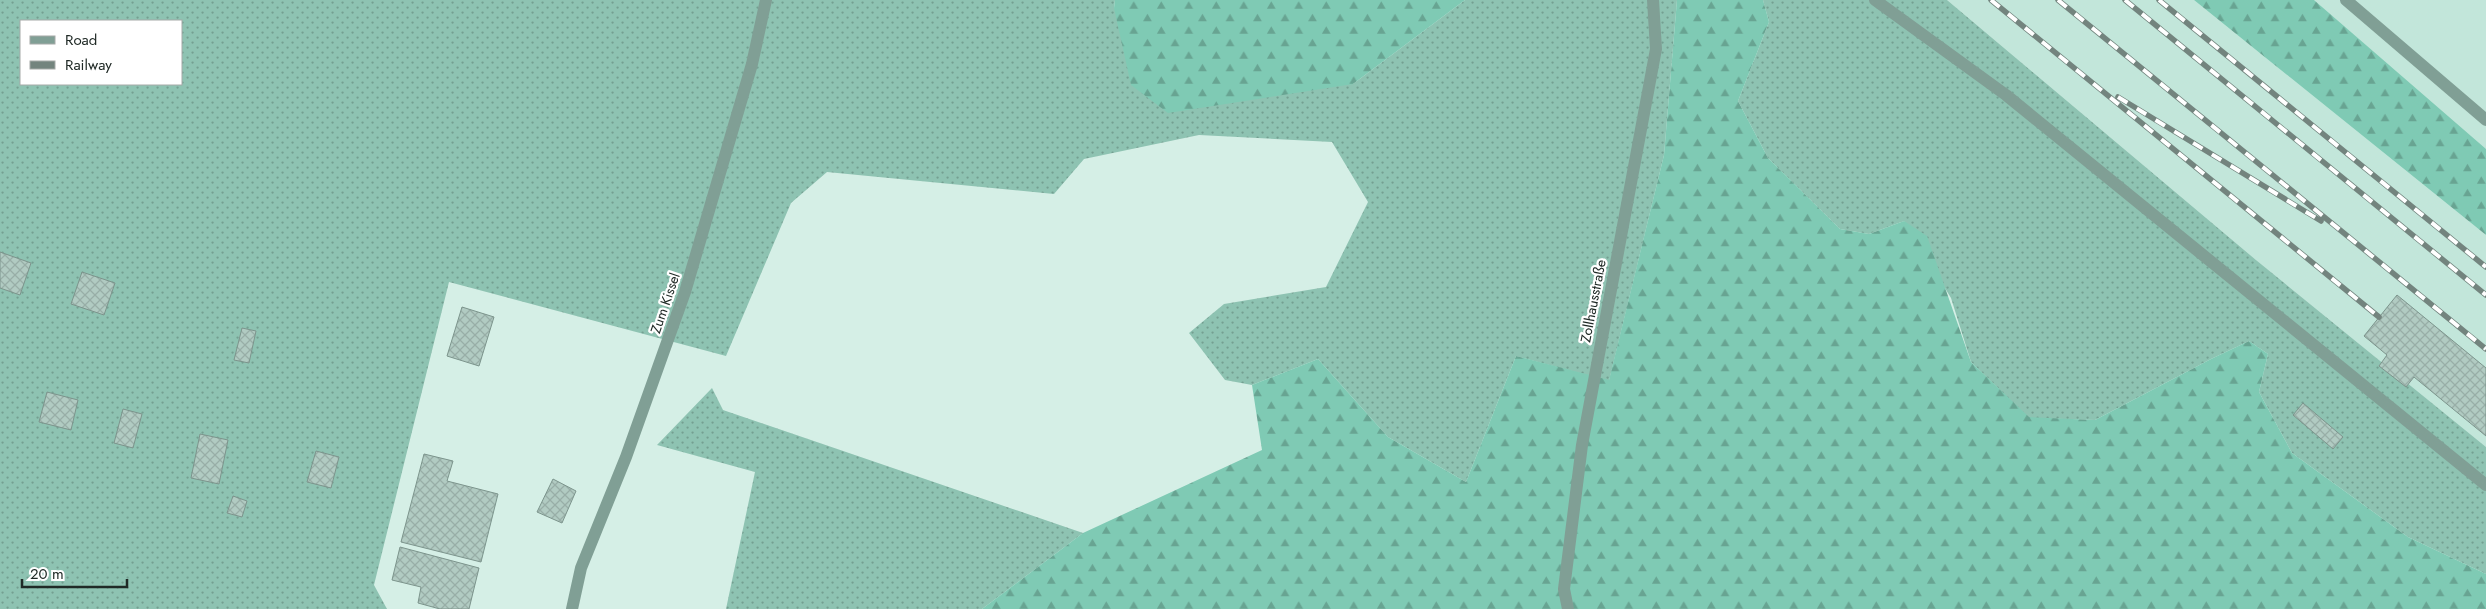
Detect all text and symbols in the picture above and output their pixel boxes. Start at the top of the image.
legend [20,20,182,85]
text: Road [65,29,97,51]
text: Railway [65,54,112,76]
street label: Zollhausstraße [1575,258,1611,344]
street label: Zum Kissel [645,270,685,336]
scale bar [22,556,128,588]
text: 20 m [30,563,64,585]

